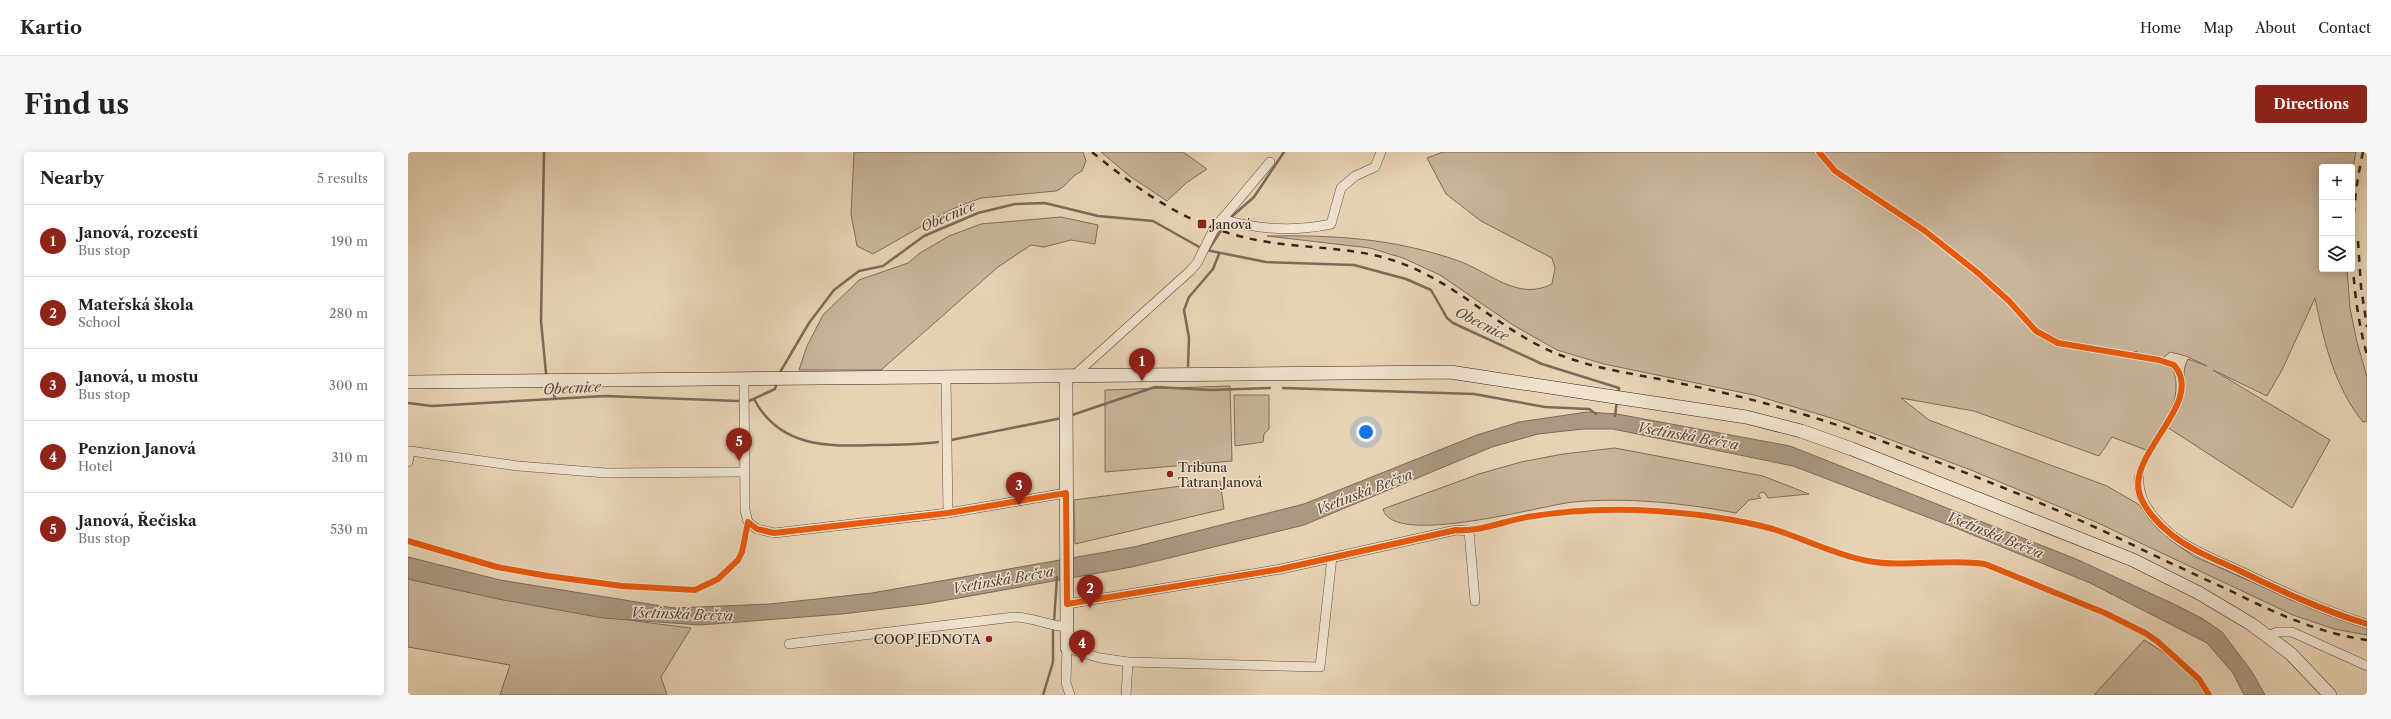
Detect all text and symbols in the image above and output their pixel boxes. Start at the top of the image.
text: Kartio [20,16,82,39]
text: Home [2140,19,2181,37]
text: Map [2203,19,2233,37]
text: About [2255,19,2296,37]
text: Contact [2318,19,2371,37]
button: Directions [2255,85,2367,123]
text: Find us [24,87,129,121]
map controls [2319,164,2355,272]
button: + [2319,164,2355,200]
text: Nearby [40,168,104,188]
text: 5 results [317,170,368,186]
water label: Obecnice [918,196,979,236]
button: − [2319,200,2355,236]
place label: Janová [1209,216,1252,232]
marker: Janová [1196,218,1208,230]
text: Janová, rozcestí [78,223,198,242]
text: 1 [50,233,56,249]
text: 190 m [331,233,368,249]
button: layers [2319,236,2355,272]
text: Bus stop [78,242,130,258]
text: Mateřská škola [78,295,194,314]
water label: Obecnice [1452,303,1513,346]
text: 2 [49,305,57,321]
text: 280 m [329,305,368,321]
text: School [78,314,121,330]
pin: 1 [1129,348,1155,381]
text: Janová, u mostu [78,367,198,386]
text: 3 [49,377,57,393]
text: 300 m [329,377,368,393]
water label: Obecnice [543,377,603,399]
text: Bus stop [78,386,130,402]
water label: Vsetínská Bečva [1636,418,1741,454]
your location [1356,422,1376,442]
pin: 5 [726,428,752,461]
text: Penzion Janová [78,439,196,458]
text: 4 [49,449,57,465]
text: 310 m [332,449,368,465]
text: Hotel [78,458,113,474]
place label: Tribuna Tatran Janová [1178,459,1263,490]
water label: Vsetínská Bečva [1313,465,1416,519]
marker: Tribuna Tatran Janová [1165,469,1175,479]
pin: 3 [1006,472,1032,505]
water label: Vsetínská Bečva [1944,507,2047,563]
text: Janová, Řečiska [78,511,197,530]
text: 5 [49,521,57,537]
text: 530 m [330,521,368,537]
text: Bus stop [78,530,130,546]
water label: Vsetínská Bečva [951,562,1056,598]
pin: 2 [1077,575,1103,608]
water label: Vsetínská Bečva [630,603,734,625]
pin: 4 [1069,630,1095,663]
place label: COOP JEDNOTA [874,631,981,647]
marker: COOP JEDNOTA [984,634,994,644]

